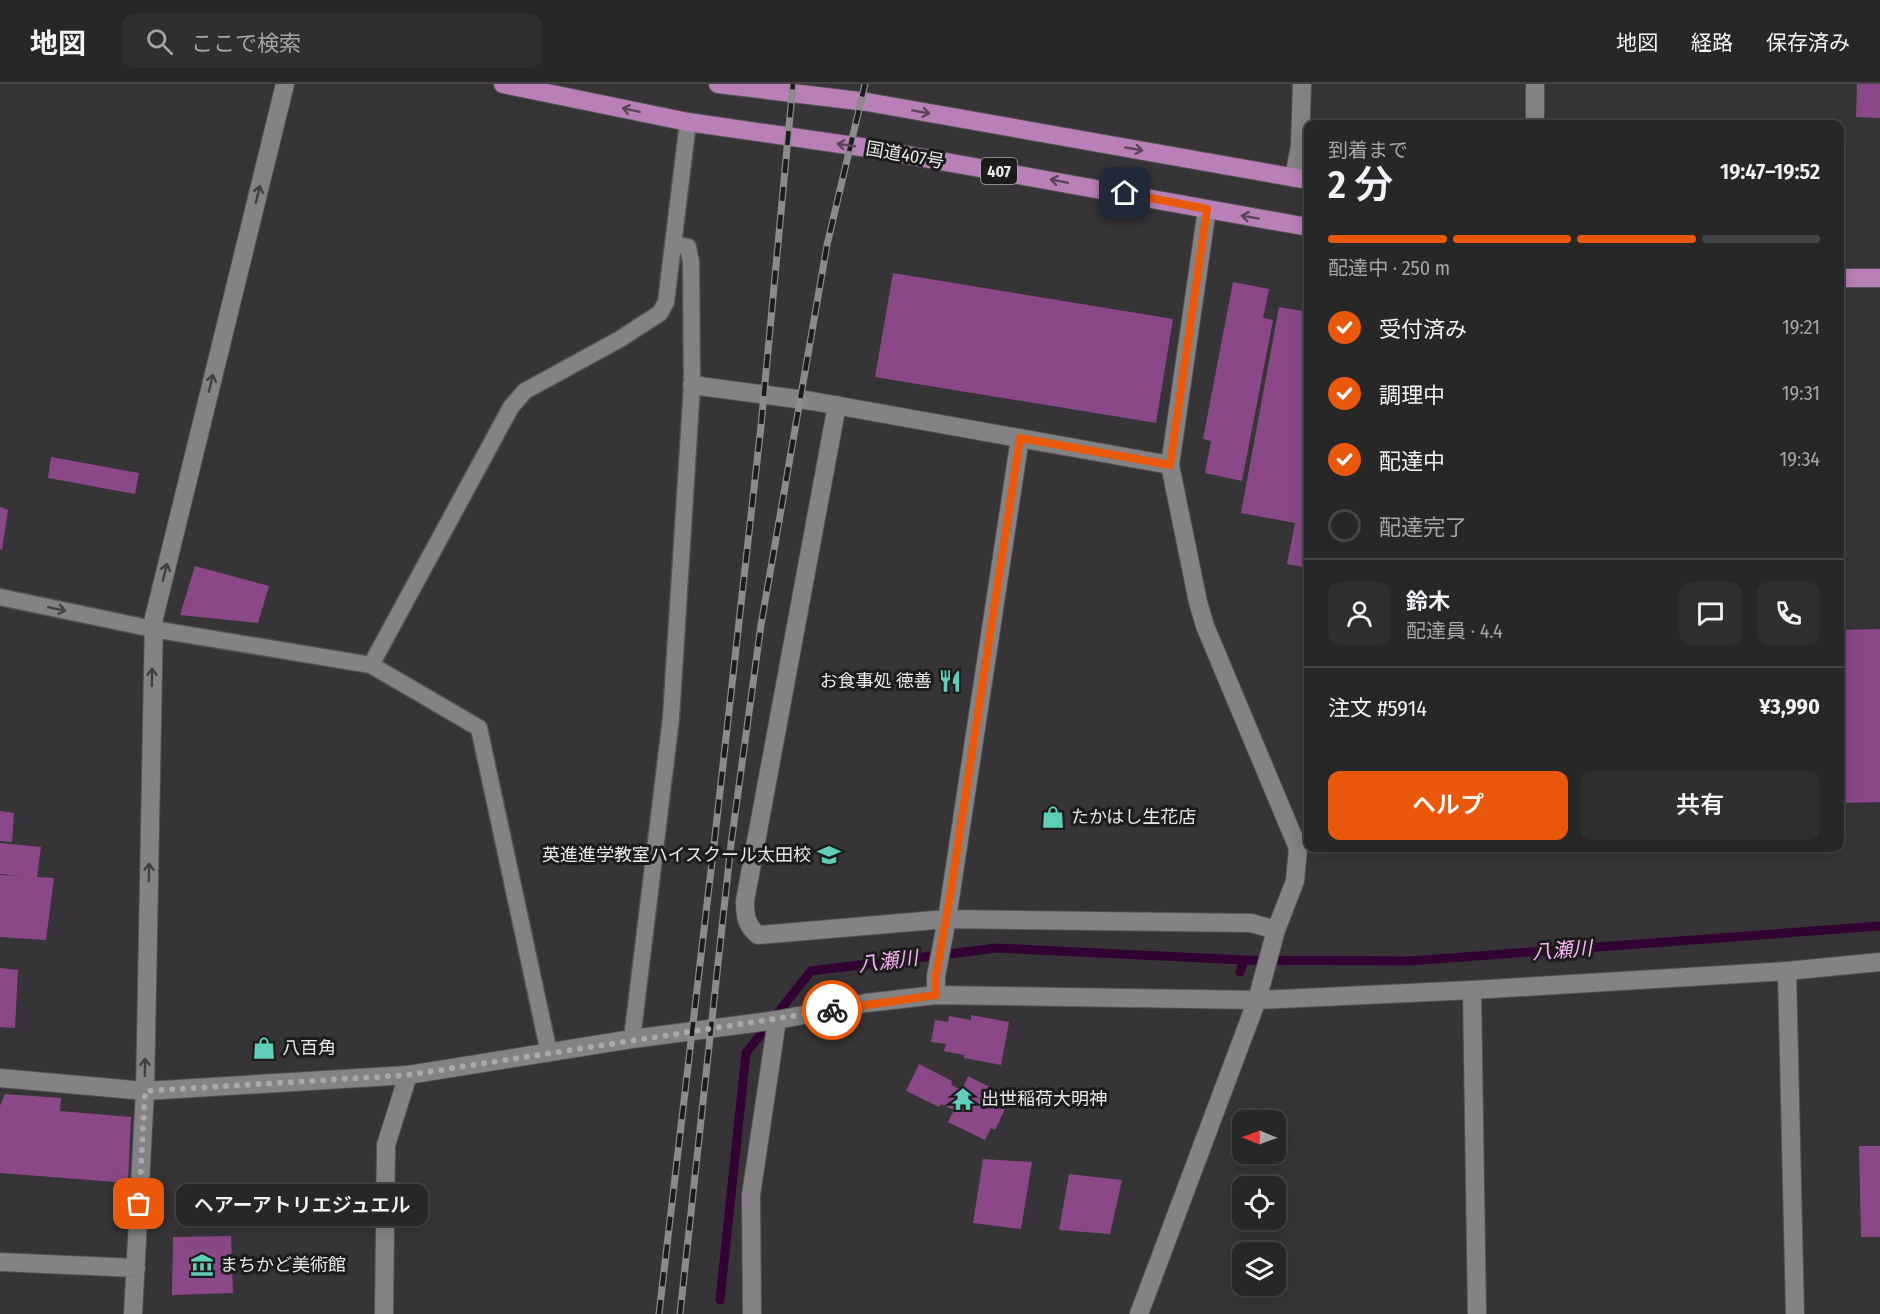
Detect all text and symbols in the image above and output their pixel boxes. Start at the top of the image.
search box [122,14,542,68]
icon: search [143,25,176,58]
text: 地図 [30,27,86,60]
text: ここで検索 [191,30,301,57]
text: 地図 [1616,30,1658,56]
text: 経路 [1691,30,1733,56]
text: 保存済み [1766,30,1850,56]
one-way arrow [622,104,641,115]
one-way arrow [911,107,931,118]
street label: 国道407号 [864,137,946,173]
text: 到着まで [1328,138,1408,162]
one-way arrow [836,140,856,151]
one-way arrow [1124,144,1143,155]
road number: 407 [981,158,1017,184]
text: 19:47–19:52 [1720,158,1820,185]
text: 2 分 [1328,162,1393,208]
pin [1099,167,1150,218]
one-way arrow [1049,175,1069,186]
icon: home [1108,176,1141,209]
one-way arrow [253,184,265,203]
one-way arrow [1241,211,1261,222]
text: 配達中 · 250 m [1328,256,1450,280]
icon: check [1328,311,1361,344]
text: 19:21 [1782,315,1820,339]
text: 受付済み [1379,316,1467,343]
one-way arrow [206,374,218,393]
icon: check [1328,377,1361,410]
text: 19:31 [1782,381,1820,405]
text: 調理中 [1379,382,1445,409]
icon: check [1328,443,1361,476]
text: 19:34 [1779,447,1820,471]
text: 配達中 [1379,448,1445,475]
text: 配達完了 [1379,514,1467,541]
one-way arrow [159,563,171,582]
button: person [1328,582,1391,645]
button: chat [1679,582,1742,645]
button: phone [1757,582,1820,645]
text: 鈴木 [1406,588,1450,615]
one-way arrow [47,604,67,615]
text: 配達員 · 4.4 [1406,619,1503,643]
one-way arrow [146,667,158,687]
restaurant icon: お食事処 徳善 [937,668,963,694]
place label: お食事処 徳善 [820,670,932,692]
text: ¥3,990 [1759,693,1820,720]
text: 注文 #5914 [1328,695,1427,722]
button: ヘルプ [1328,771,1568,840]
button: 共有 [1580,771,1820,840]
shop icon: たかはし生花店 [1040,804,1066,830]
place label: たかはし生花店 [1071,806,1196,828]
school or university icon: 英進進学教室ハイスクール太田校 [816,842,842,868]
place label: 英進進学教室ハイスクール太田校 [542,844,811,866]
one-way arrow [143,862,155,882]
water label: 八瀬川 [1531,936,1595,964]
water label: 八瀬川 [857,945,921,977]
courier [802,980,862,1040]
icon: bike [816,994,849,1027]
shop icon: 八百角 [251,1035,277,1061]
place label: 八百角 [282,1037,336,1059]
one-way arrow [140,1057,151,1077]
temple icon: 出世稲荷大明神 [950,1086,976,1112]
place label: 出世稲荷大明神 [981,1088,1107,1110]
north arrow [1232,1110,1286,1164]
map controls [1232,1110,1286,1296]
button: locate [1232,1176,1286,1230]
pin [113,1178,164,1229]
callout: ヘアーアトリエジュエル [175,1183,427,1225]
icon: bag [122,1187,155,1220]
text: ヘアーアトリエジュエル [194,1193,410,1217]
button: layers [1232,1242,1286,1296]
museum icon: まちかど美術館 [189,1252,215,1278]
place label: まちかど美術館 [220,1254,346,1276]

